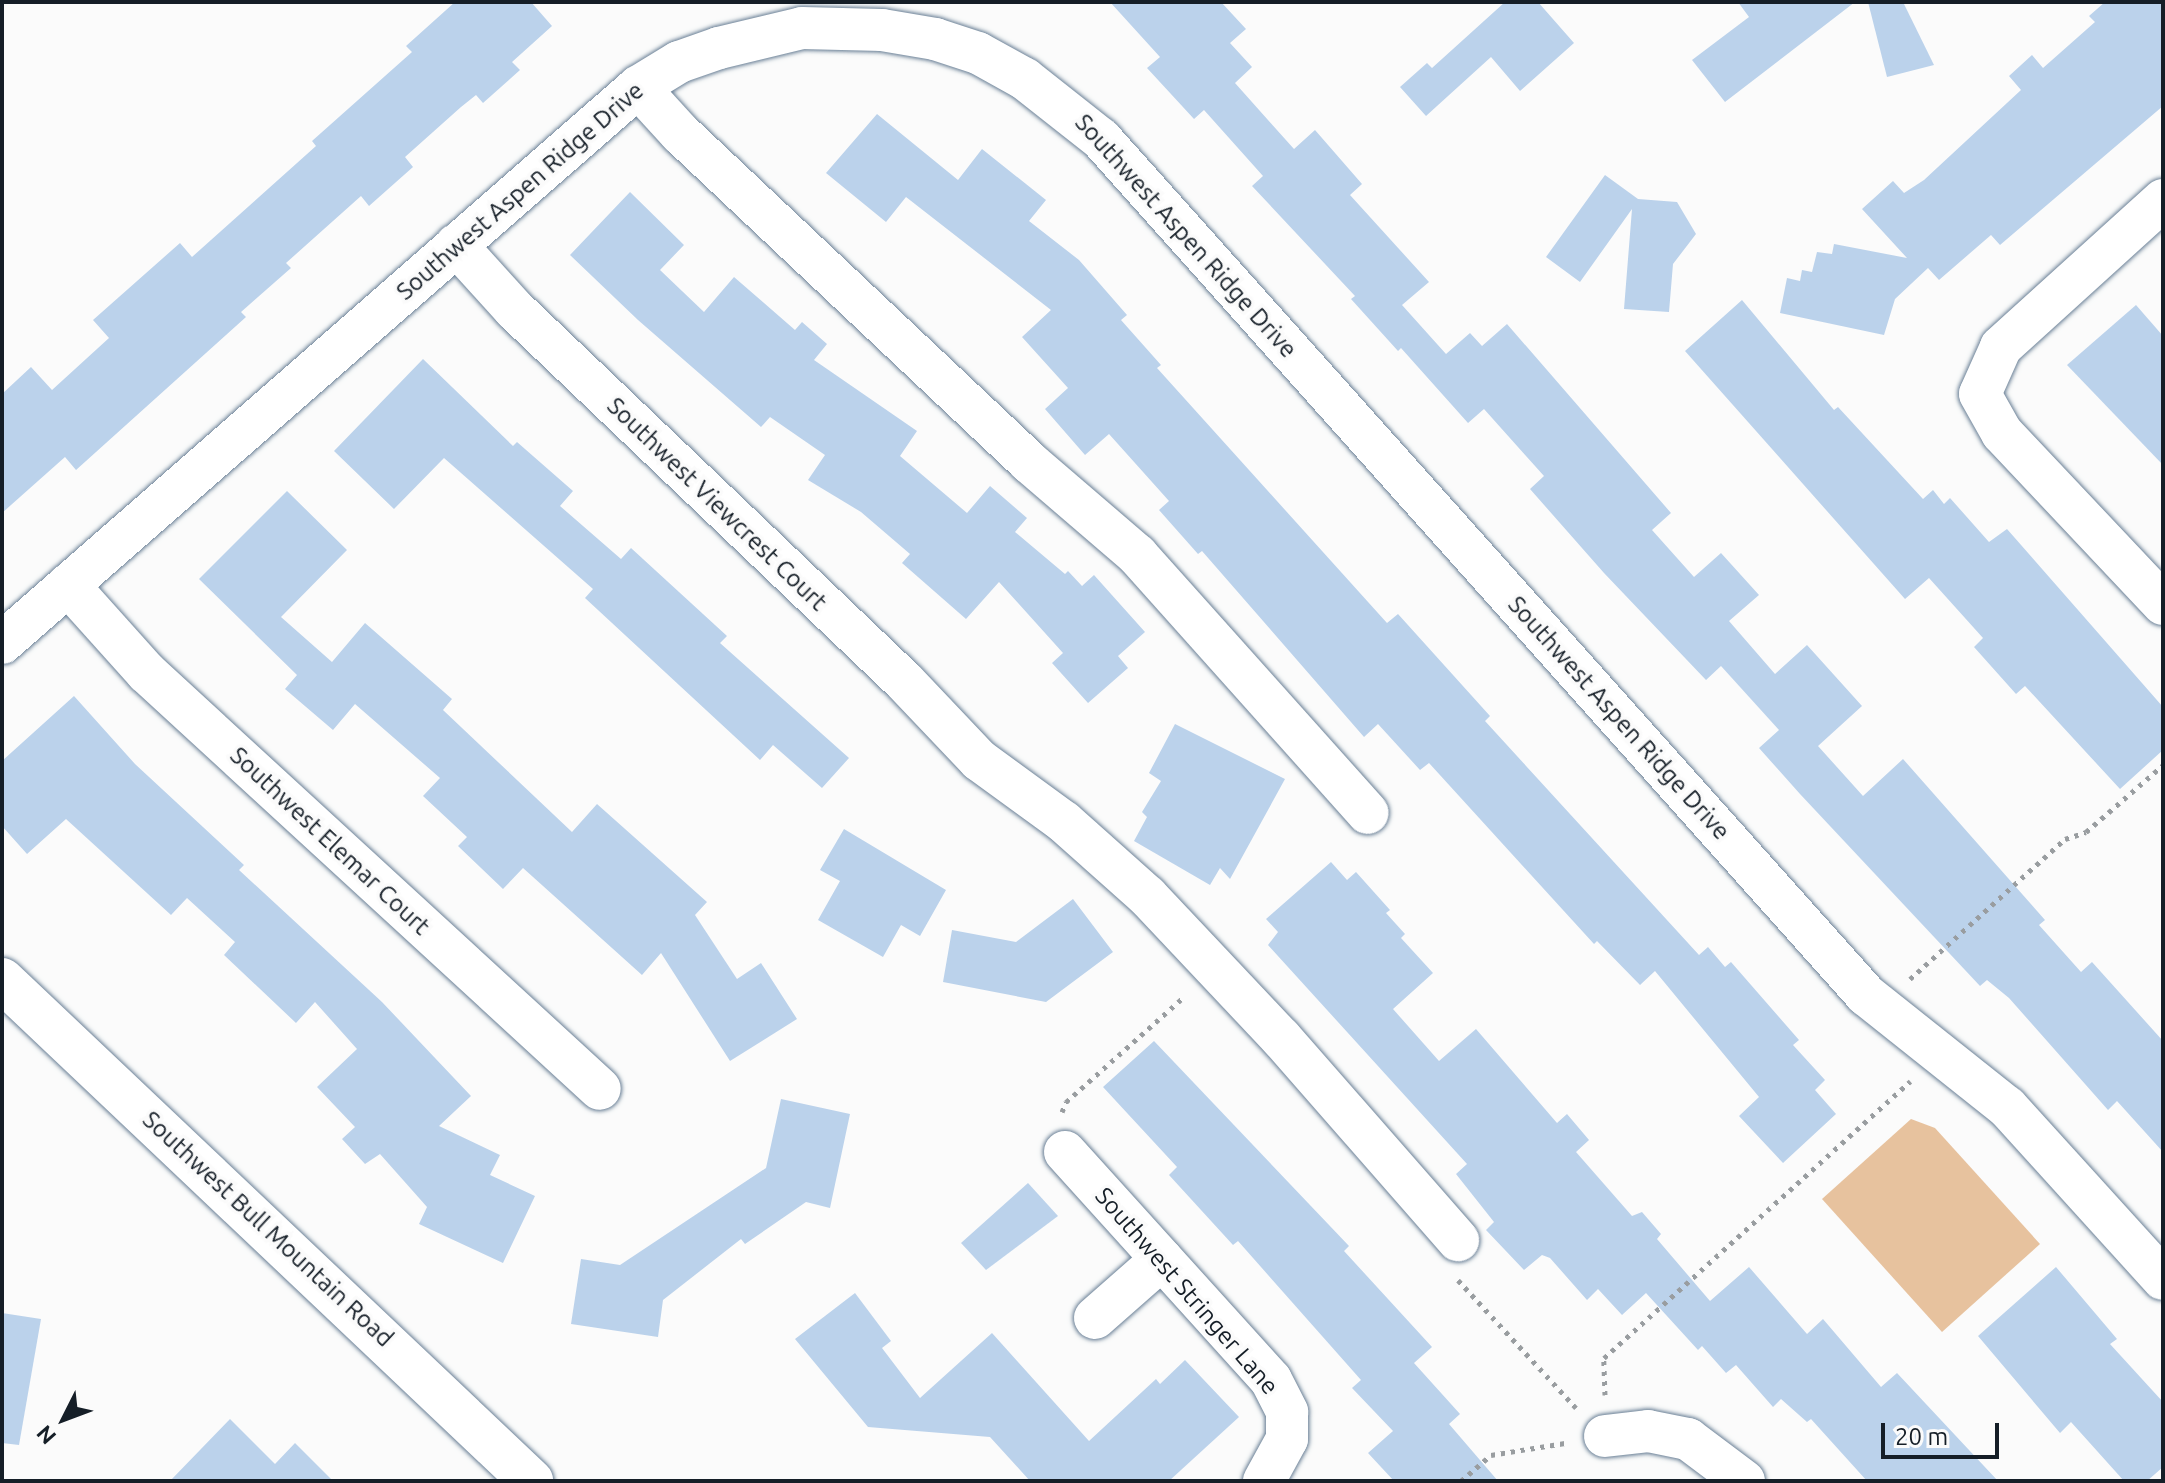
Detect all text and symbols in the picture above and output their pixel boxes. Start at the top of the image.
street label: Southwest Aspen Ridge Drive [391,76,649,306]
street label: Southwest Aspen Ridge Drive [1069,108,1303,364]
street label: Southwest Viewcrest Court [601,391,833,617]
street label: Southwest Aspen Ridge Drive [1502,590,1736,846]
street label: Southwest Elemar Court [224,741,436,941]
street label: Southwest Bull Mountain Road [137,1105,399,1353]
street label: Southwest Stringer Lane [1089,1182,1285,1400]
north arrow [24,1379,104,1459]
scale bar [1885,1407,2003,1457]
text: N [31,1421,61,1450]
text: 20 m [1895,1423,1948,1450]

